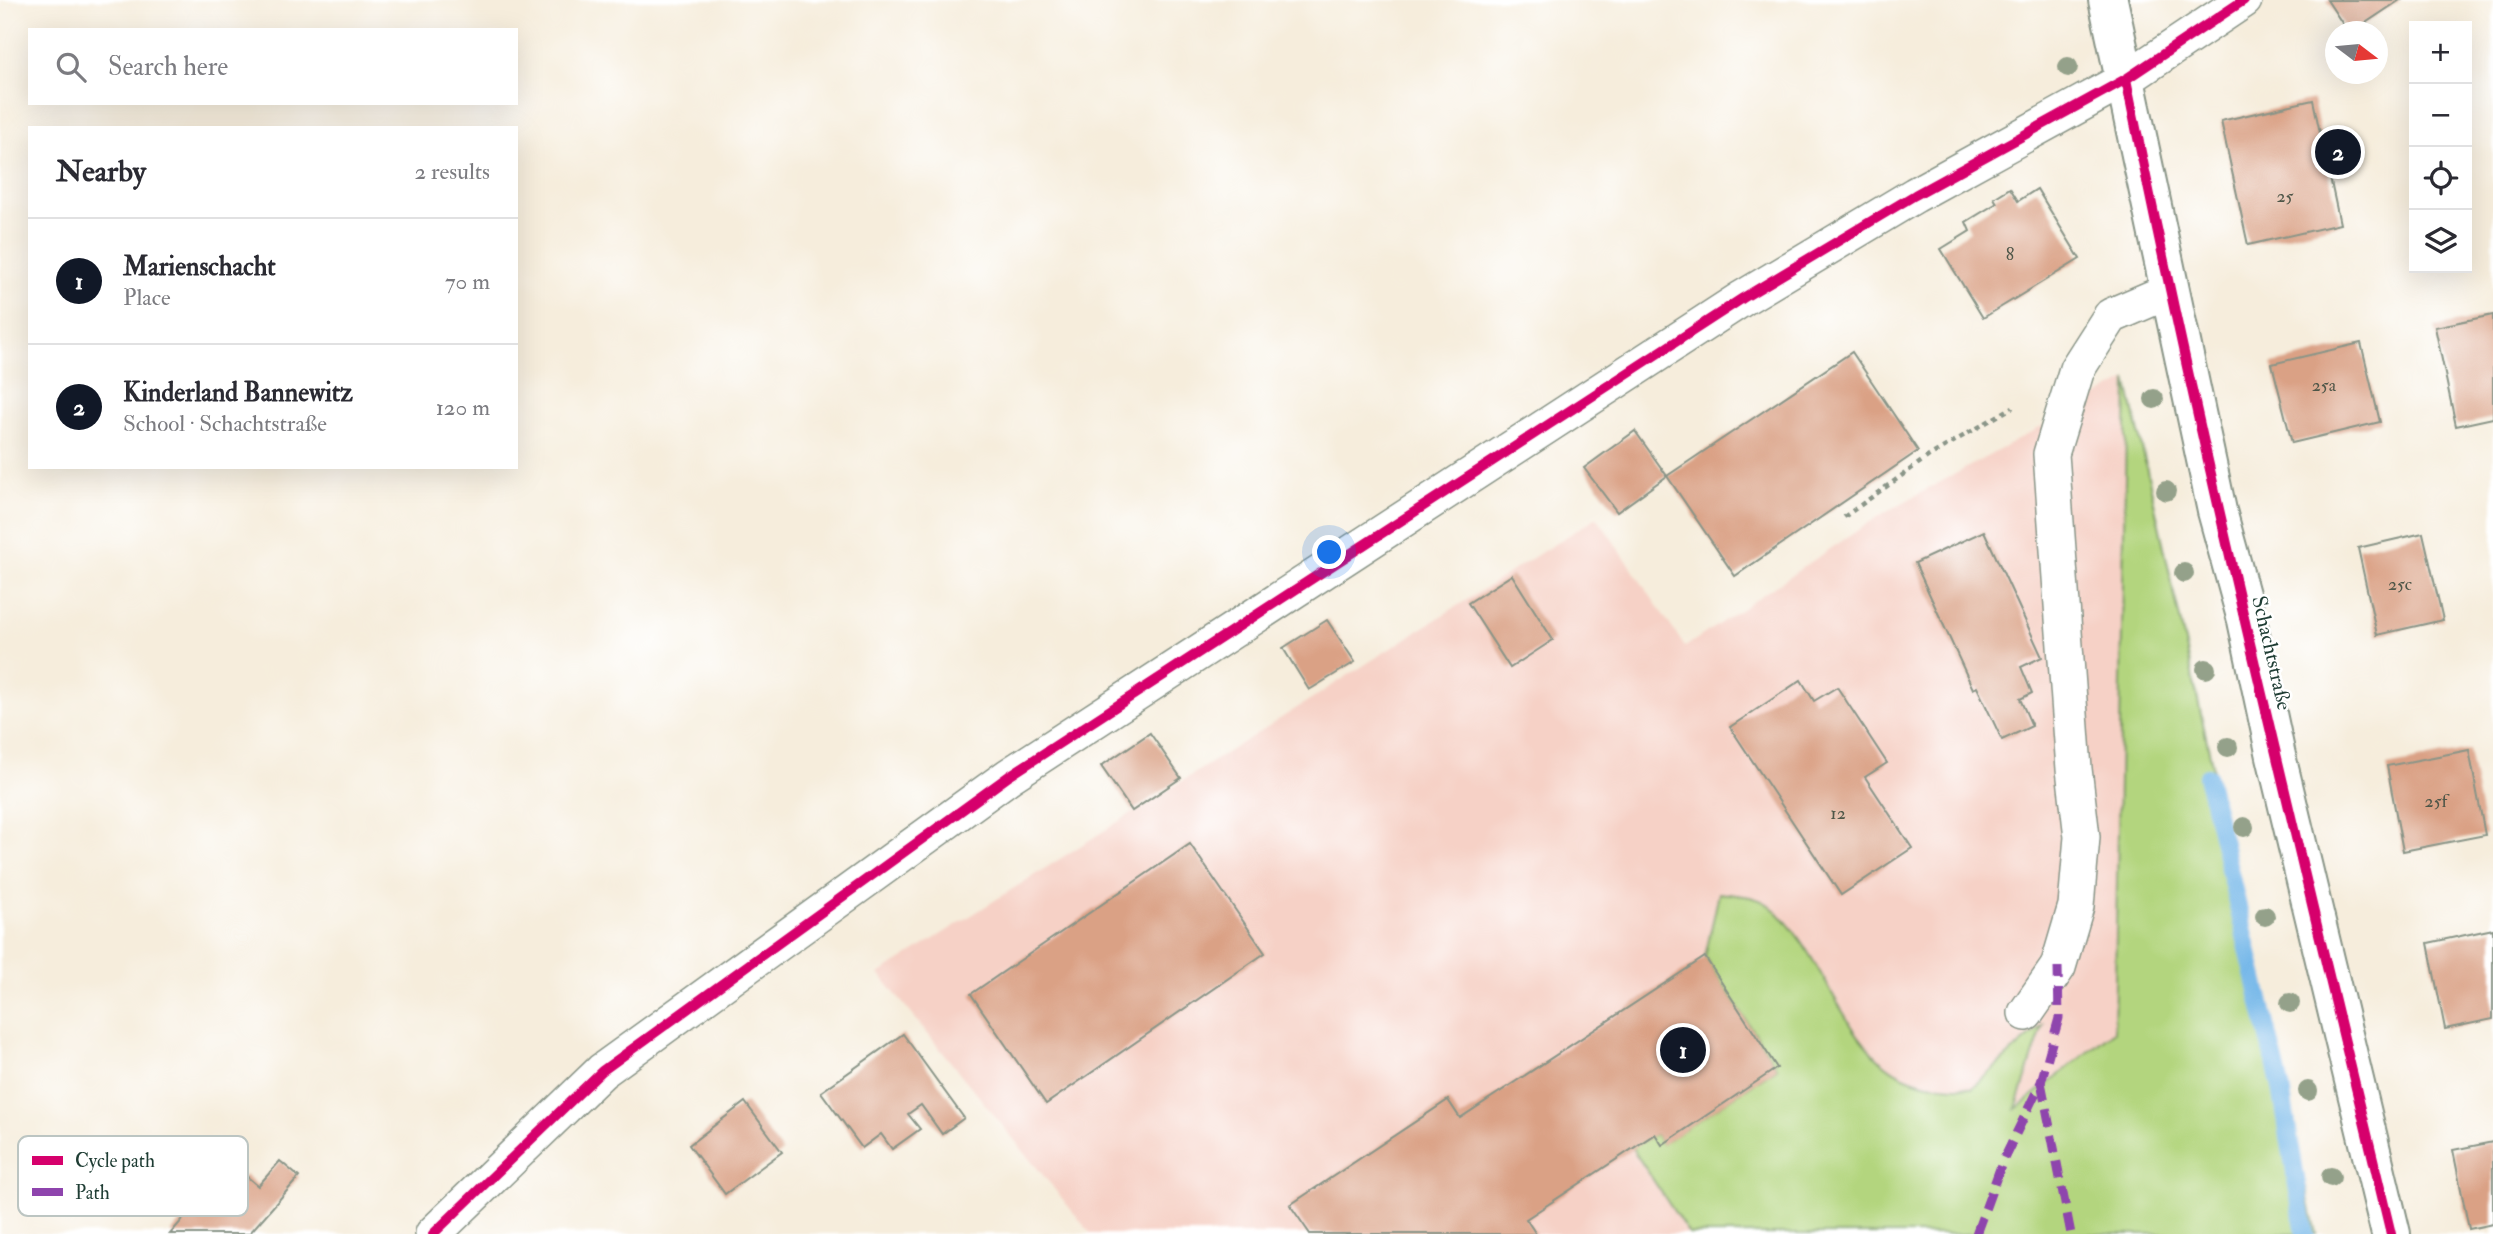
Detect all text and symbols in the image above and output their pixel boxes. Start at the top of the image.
north arrow [2325,21,2388,84]
map controls [2409,21,2472,273]
button: + [2409,21,2472,84]
search box [28,28,518,105]
icon: search [52,48,90,86]
text: Search here [108,51,228,83]
button: − [2409,84,2472,147]
pin: 2 [2315,126,2361,178]
button: locate [2409,147,2472,210]
text: Nearby [56,153,146,190]
text: 2 results [415,157,490,186]
house number: 25 [2277,185,2294,208]
button: layers [2409,210,2472,273]
house number: 8 [2006,243,2014,266]
text: Marienschacht [123,251,276,283]
text: 1 [75,267,83,296]
text: 70 m [445,267,490,296]
text: Place [123,283,171,312]
house number: 25a [2312,374,2337,397]
text: Kinderland Bannewitz [123,377,353,409]
text: 2 [73,393,85,422]
text: 120 m [436,393,490,422]
text: School · Schachtstraße [123,409,327,438]
your location [1312,535,1346,569]
house number: 25c [2388,573,2412,596]
street label: Schachtstraße [2245,593,2298,713]
house number: 25f [2425,790,2451,813]
house number: 12 [1830,802,1846,825]
pin: 1 [1660,1024,1706,1076]
legend [18,1136,248,1216]
text: Cycle path [75,1149,155,1174]
text: Path [75,1181,110,1205]

